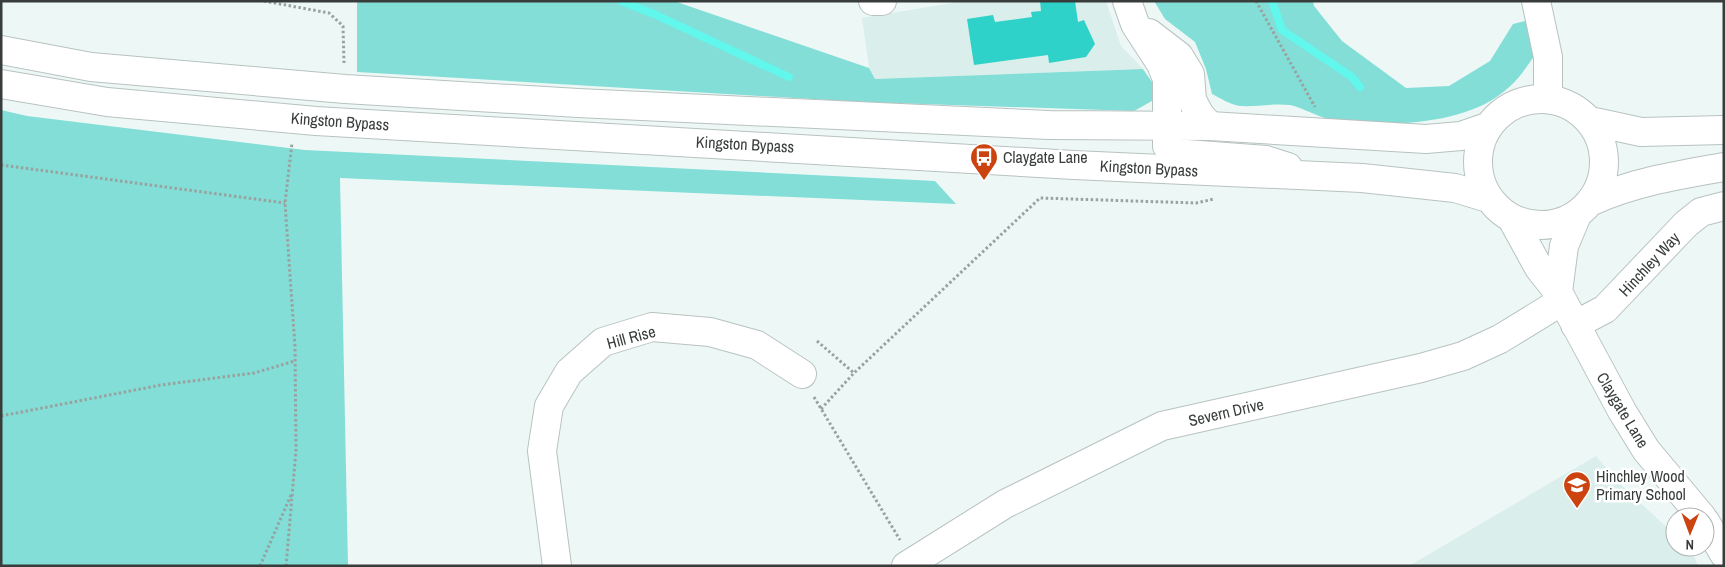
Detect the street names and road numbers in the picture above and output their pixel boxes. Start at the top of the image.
street label: Kingston Bypass [290,107,390,135]
street label: Kingston Bypass [695,130,795,158]
street label: Kingston Bypass [1099,154,1199,182]
street label: Hinchley Way [1614,227,1685,301]
street label: Hill Rise [604,320,658,354]
street label: Claygate Lane [1592,368,1654,452]
street label: Severn Drive [1186,393,1266,431]

